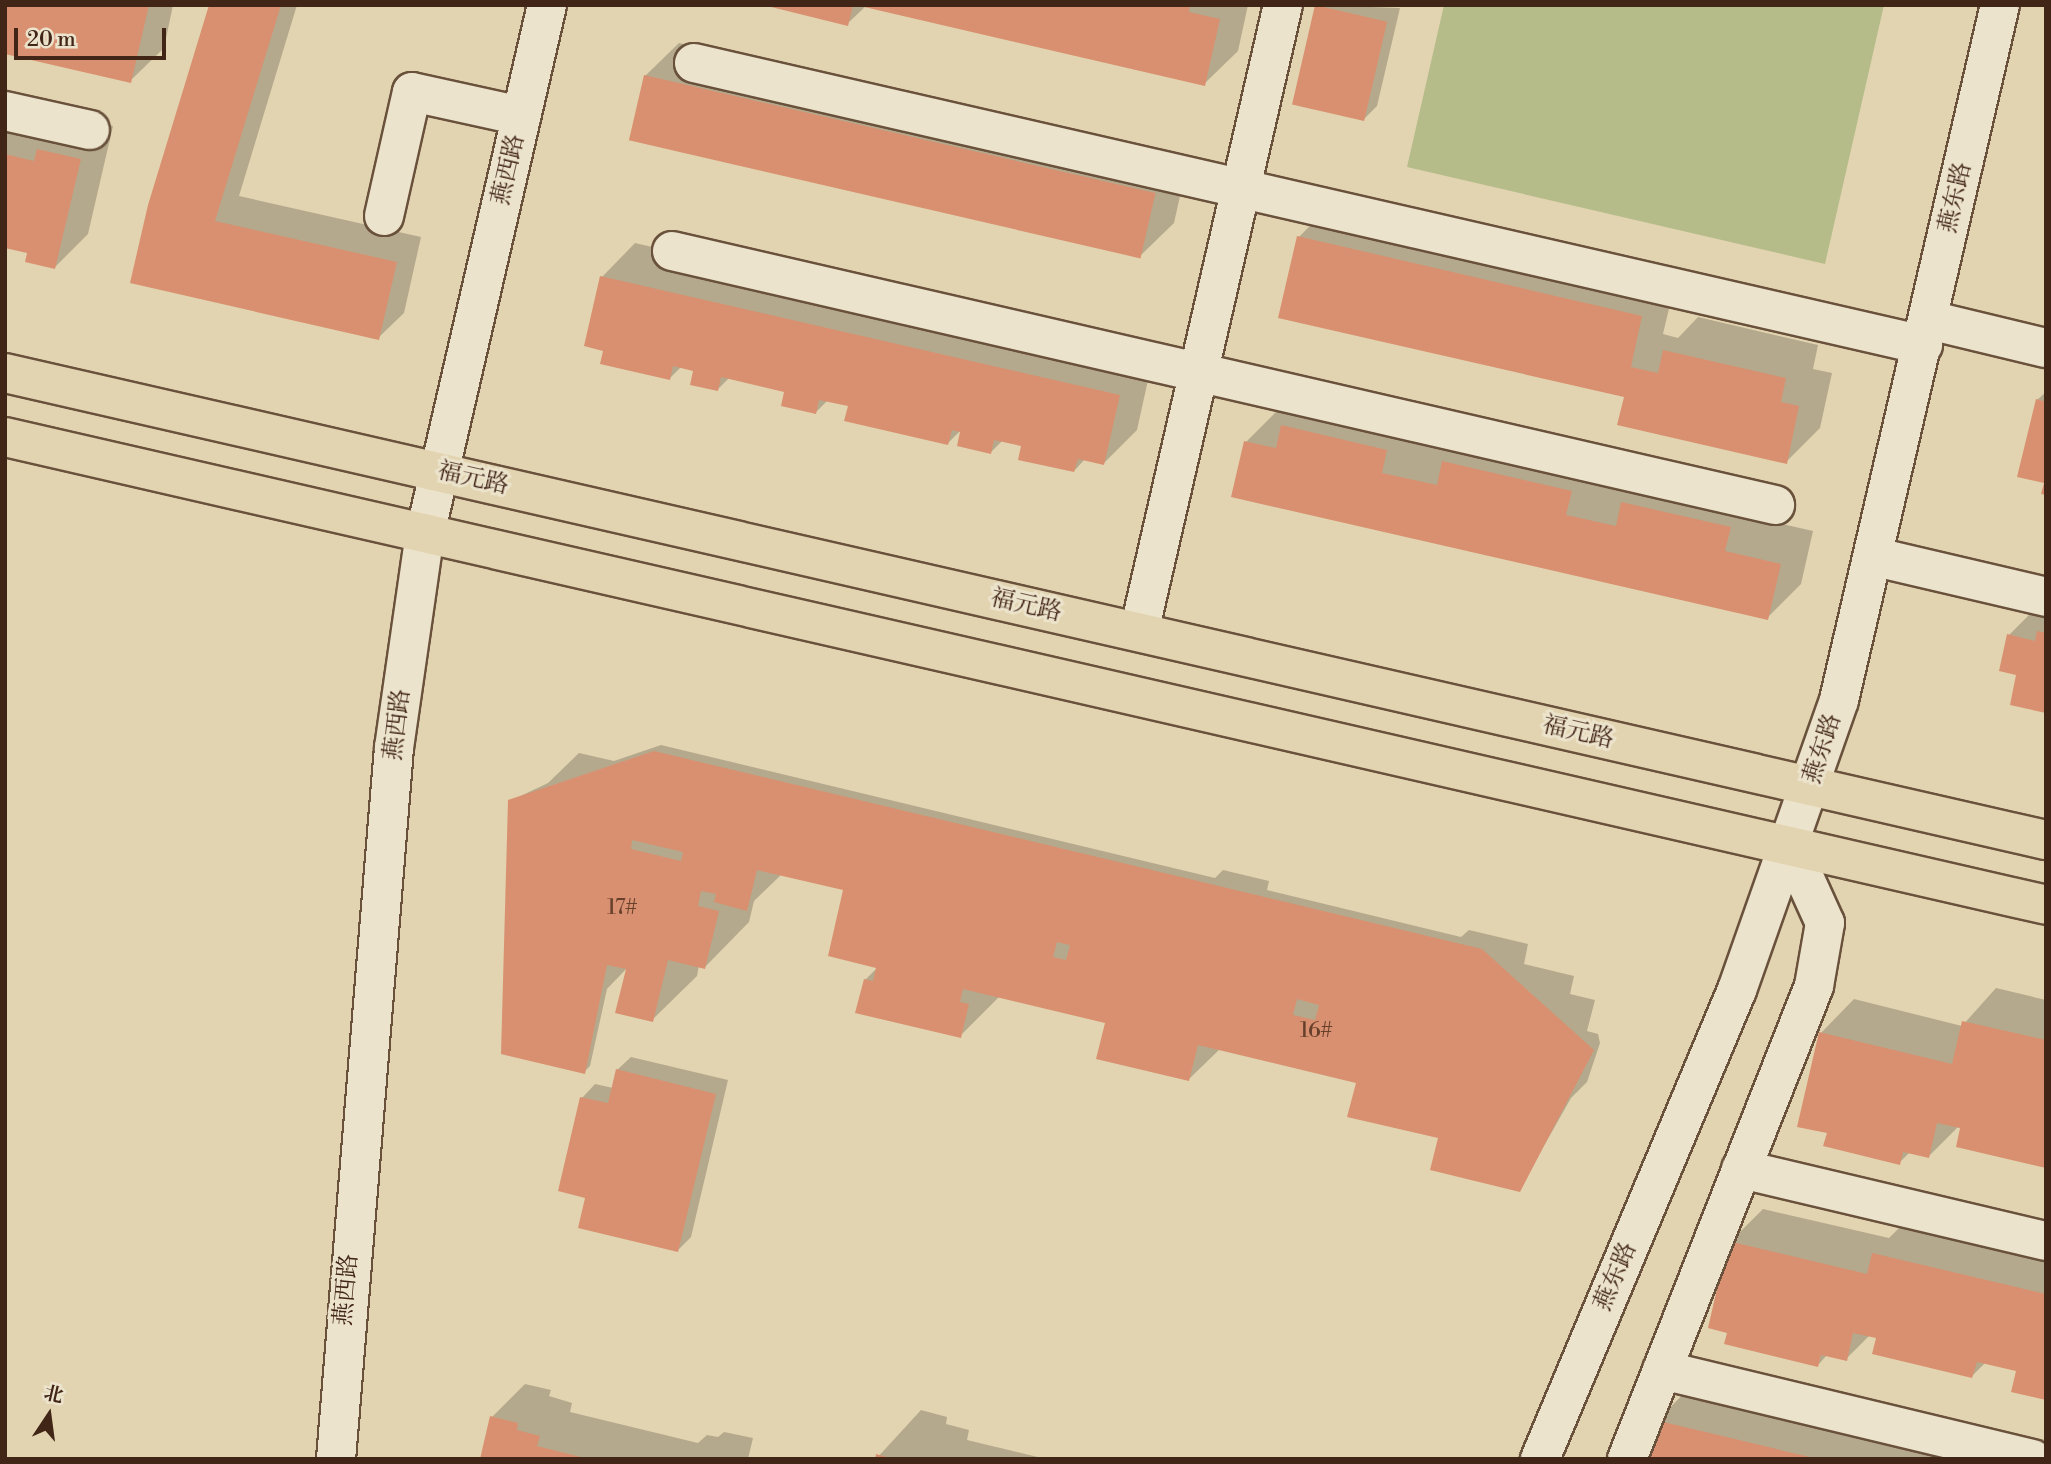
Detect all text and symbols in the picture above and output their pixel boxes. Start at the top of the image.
scale bar [18,14,170,58]
text: 20 m [27,27,76,53]
street label: 燕西路 [487,132,531,208]
street label: 燕东路 [1934,160,1978,236]
street label: 福元路 [435,457,511,501]
street label: 福元路 [988,584,1064,628]
street label: 燕西路 [379,688,417,762]
street label: 燕东路 [1798,710,1848,788]
street label: 福元路 [1540,711,1616,755]
house number: 17# [607,895,637,921]
house number: 16# [1300,1018,1332,1044]
street label: 燕东路 [1589,1238,1643,1316]
street label: 燕西路 [330,1253,364,1327]
north arrow [14,1380,84,1450]
text: 北 [42,1381,66,1408]

